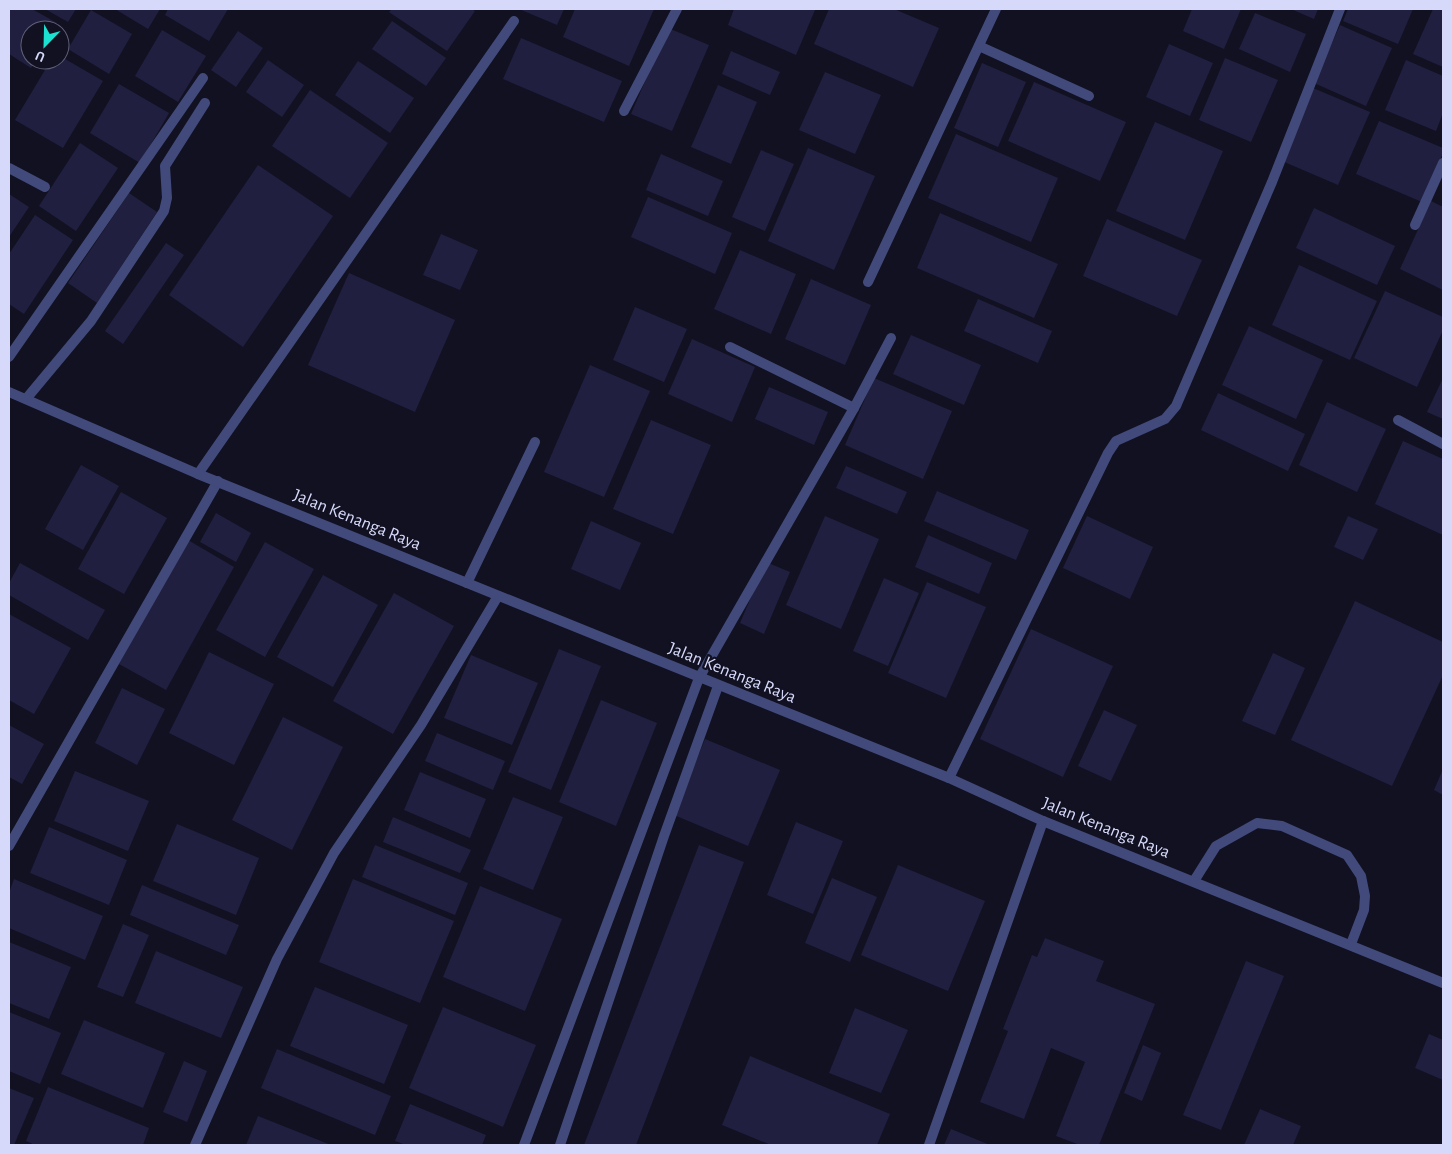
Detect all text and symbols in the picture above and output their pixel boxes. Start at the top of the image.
north arrow [20,20,70,70]
text: U [33,48,47,64]
street label: Jalan Kenanga Raya [291,486,423,554]
street label: Jalan Kenanga Raya [666,639,798,707]
street label: Jalan Kenanga Raya [1040,794,1172,862]

